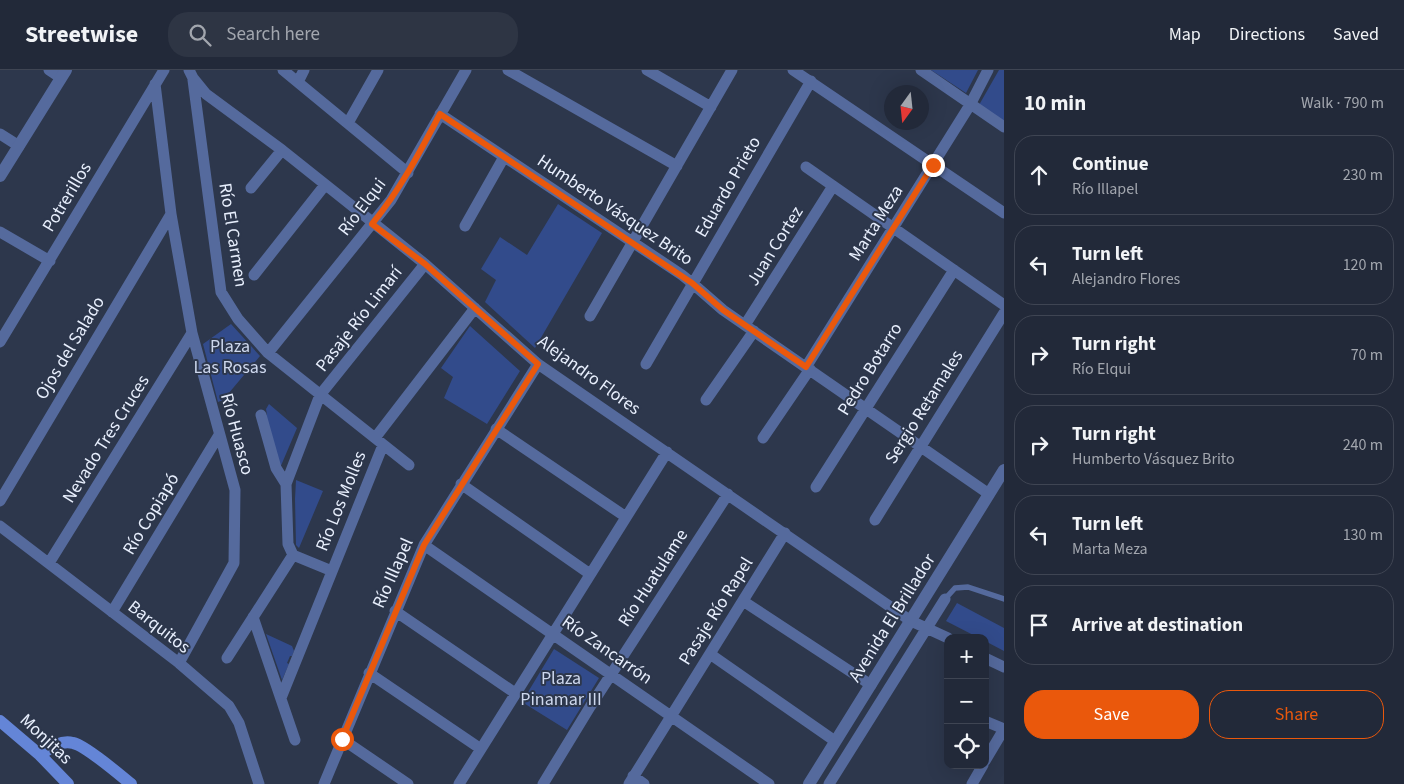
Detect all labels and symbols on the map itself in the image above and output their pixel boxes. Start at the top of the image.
north arrow [884,85,929,130]
street label: Eduardo Prieto [689,132,767,242]
street label: Humberto Vásquez Brito [532,148,698,272]
route end [922,154,945,177]
street label: Potrerillos [36,157,98,237]
street label: Río Elqui [332,173,392,241]
street label: Marta Meza [843,180,909,266]
street label: Río El Carmen [212,181,254,289]
street label: Juan Cortez [741,201,810,291]
street label: Pasaje Río Limarí [310,260,409,377]
street label: Ojos del Salado [29,292,111,404]
street label: Pedro Botarro [832,318,908,420]
street label: Alejandro Flores [532,329,646,421]
park label: Plaza Las Rosas [194,334,266,380]
street label: Sergio Retamales [879,345,969,469]
street label: Nevado Tres Cruces [57,370,155,508]
street label: Río Huasco [214,390,260,478]
street label: Río Los Molles [310,447,372,555]
street label: Río Copiapó [117,468,185,560]
street label: Río Huatulame [612,524,694,632]
street label: Río Illapel [366,534,420,612]
street label: Avenida El Brillador [842,548,942,687]
street label: Pasaje Río Rapel [673,552,759,670]
street label: Barquitos [123,595,195,659]
street label: Río Zancarrón [557,610,657,690]
park label: Plaza Pinamar III [520,666,602,712]
street label: Monjitas [14,708,78,770]
route start [331,728,354,751]

